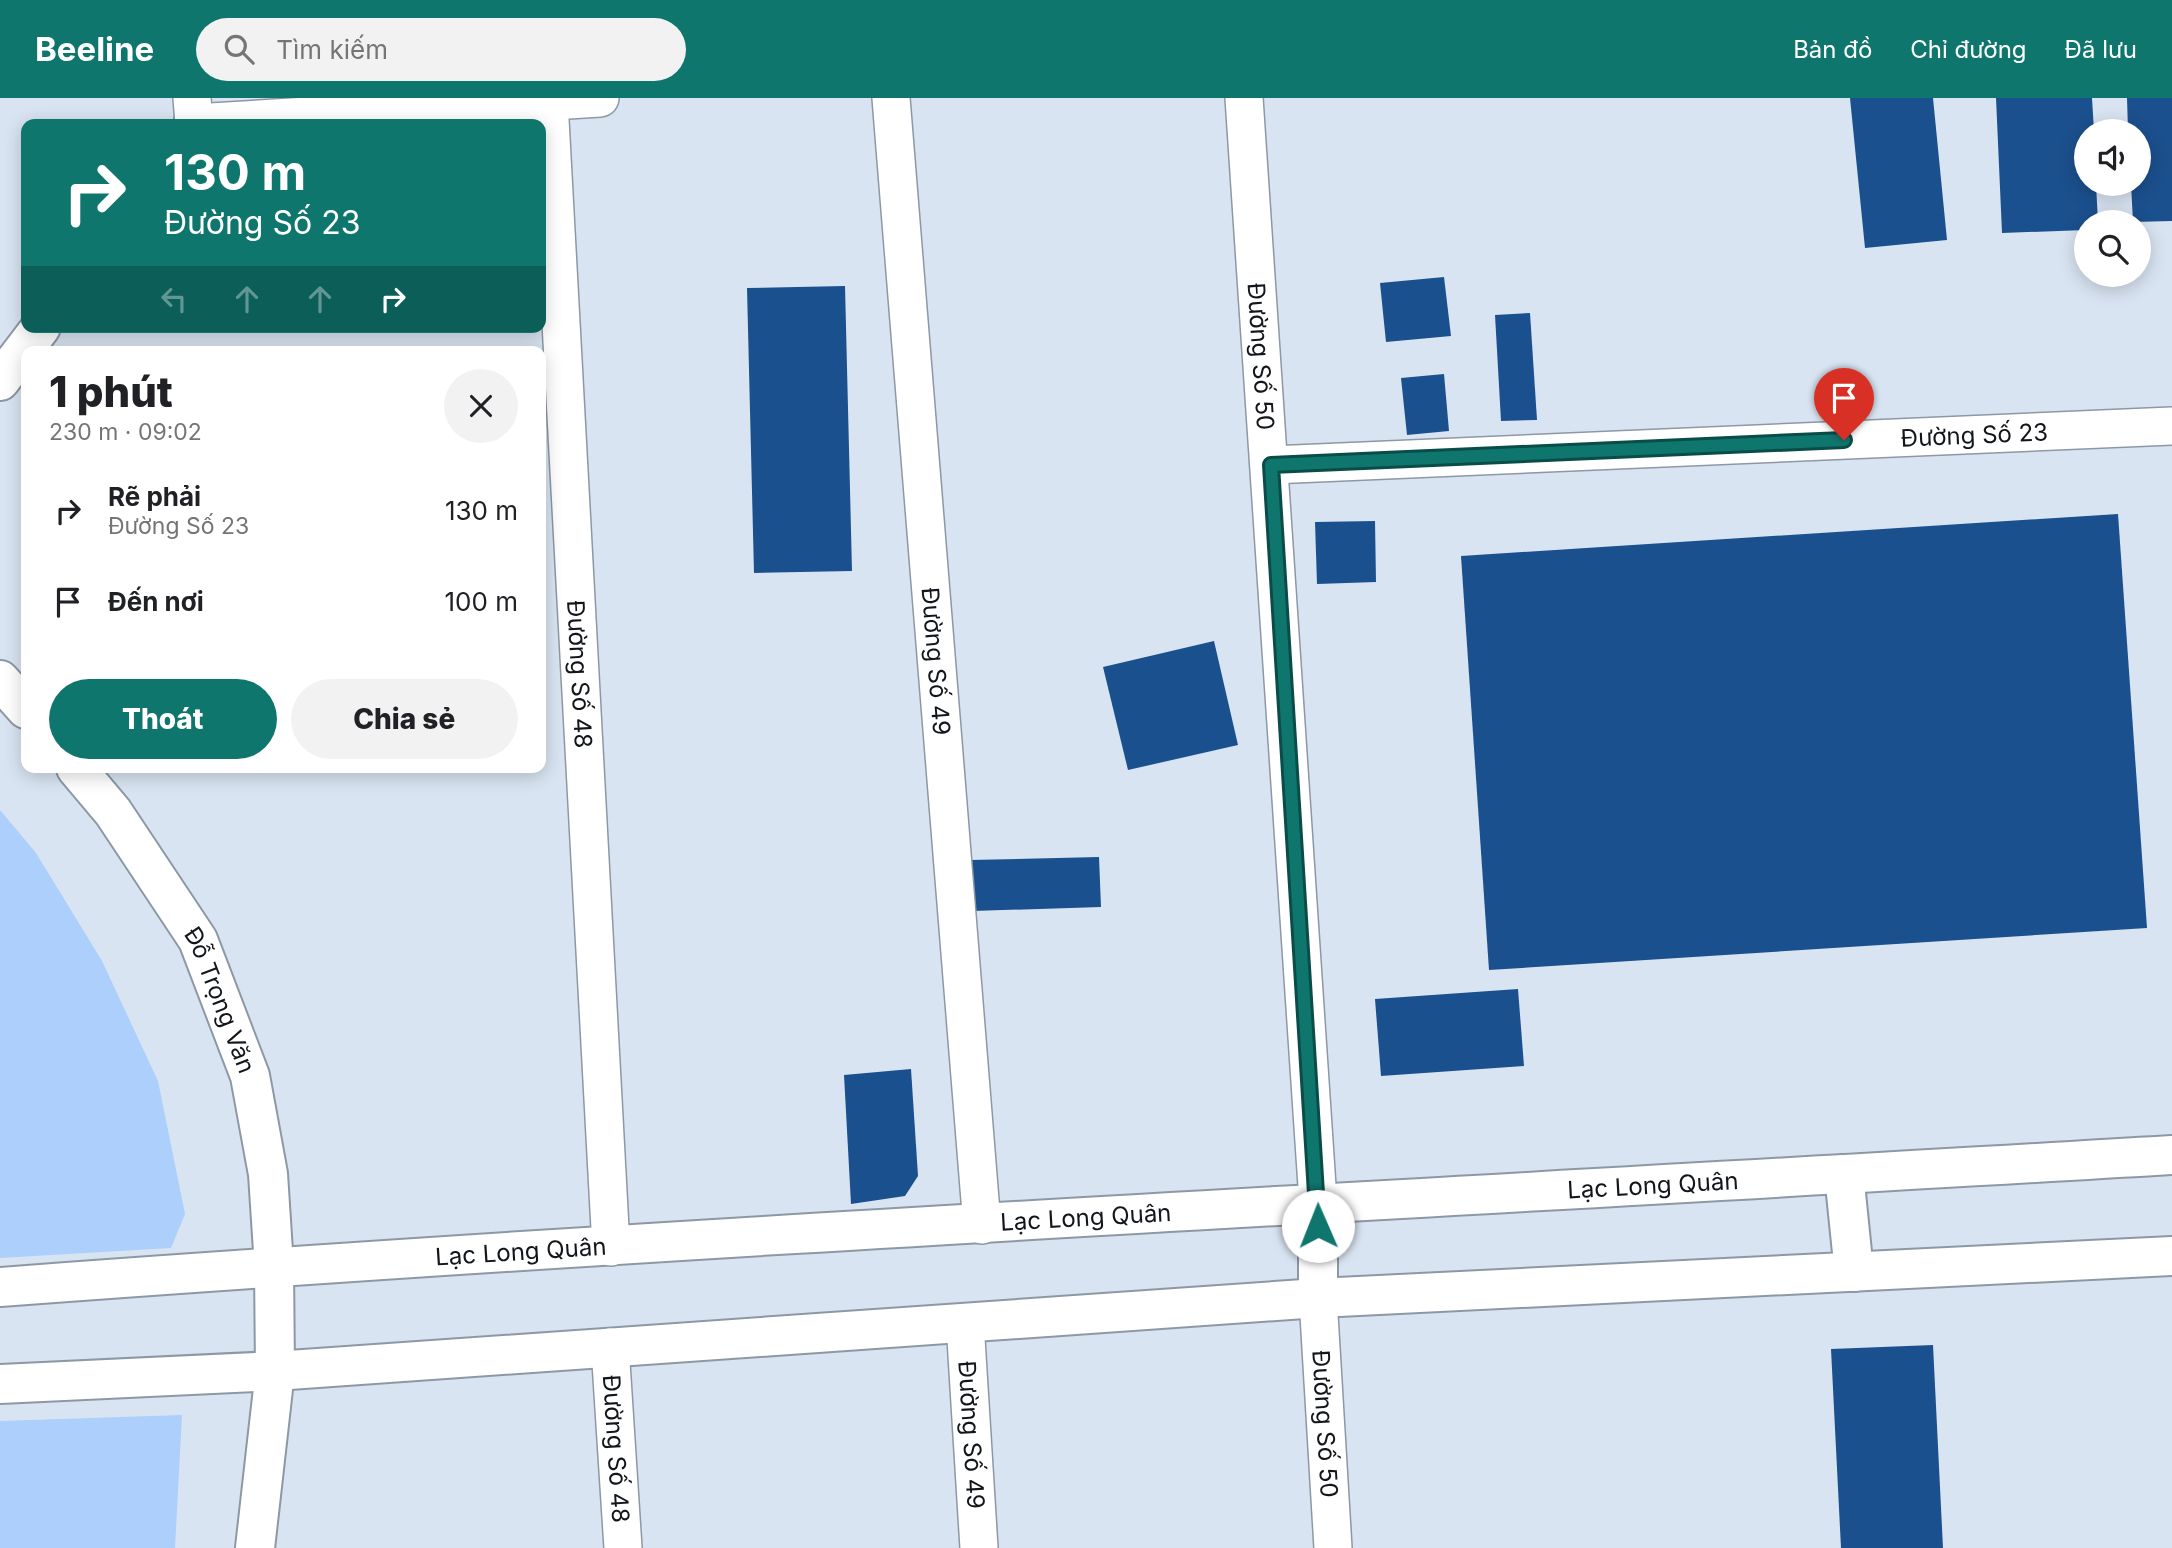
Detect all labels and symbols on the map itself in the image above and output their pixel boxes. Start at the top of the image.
street label: Đường Số 50 [1242,282,1281,431]
pin [1814,368,1874,440]
street label: Đường Số 23 [1900,417,2049,452]
street label: Đường Số 49 [916,586,957,736]
street label: Đường Số 48 [562,599,598,749]
street label: Đỗ Trọng Văn [179,921,262,1077]
street label: Lạc Long Quân [1566,1166,1739,1204]
position arrow [1281,1189,1355,1263]
street label: Lạc Long Quân [999,1197,1172,1236]
street label: Lạc Long Quân [434,1231,607,1271]
street label: Đường Số 50 [1307,1349,1344,1498]
street label: Đường Số 49 [953,1360,991,1510]
street label: Đường Số 48 [597,1374,636,1524]

